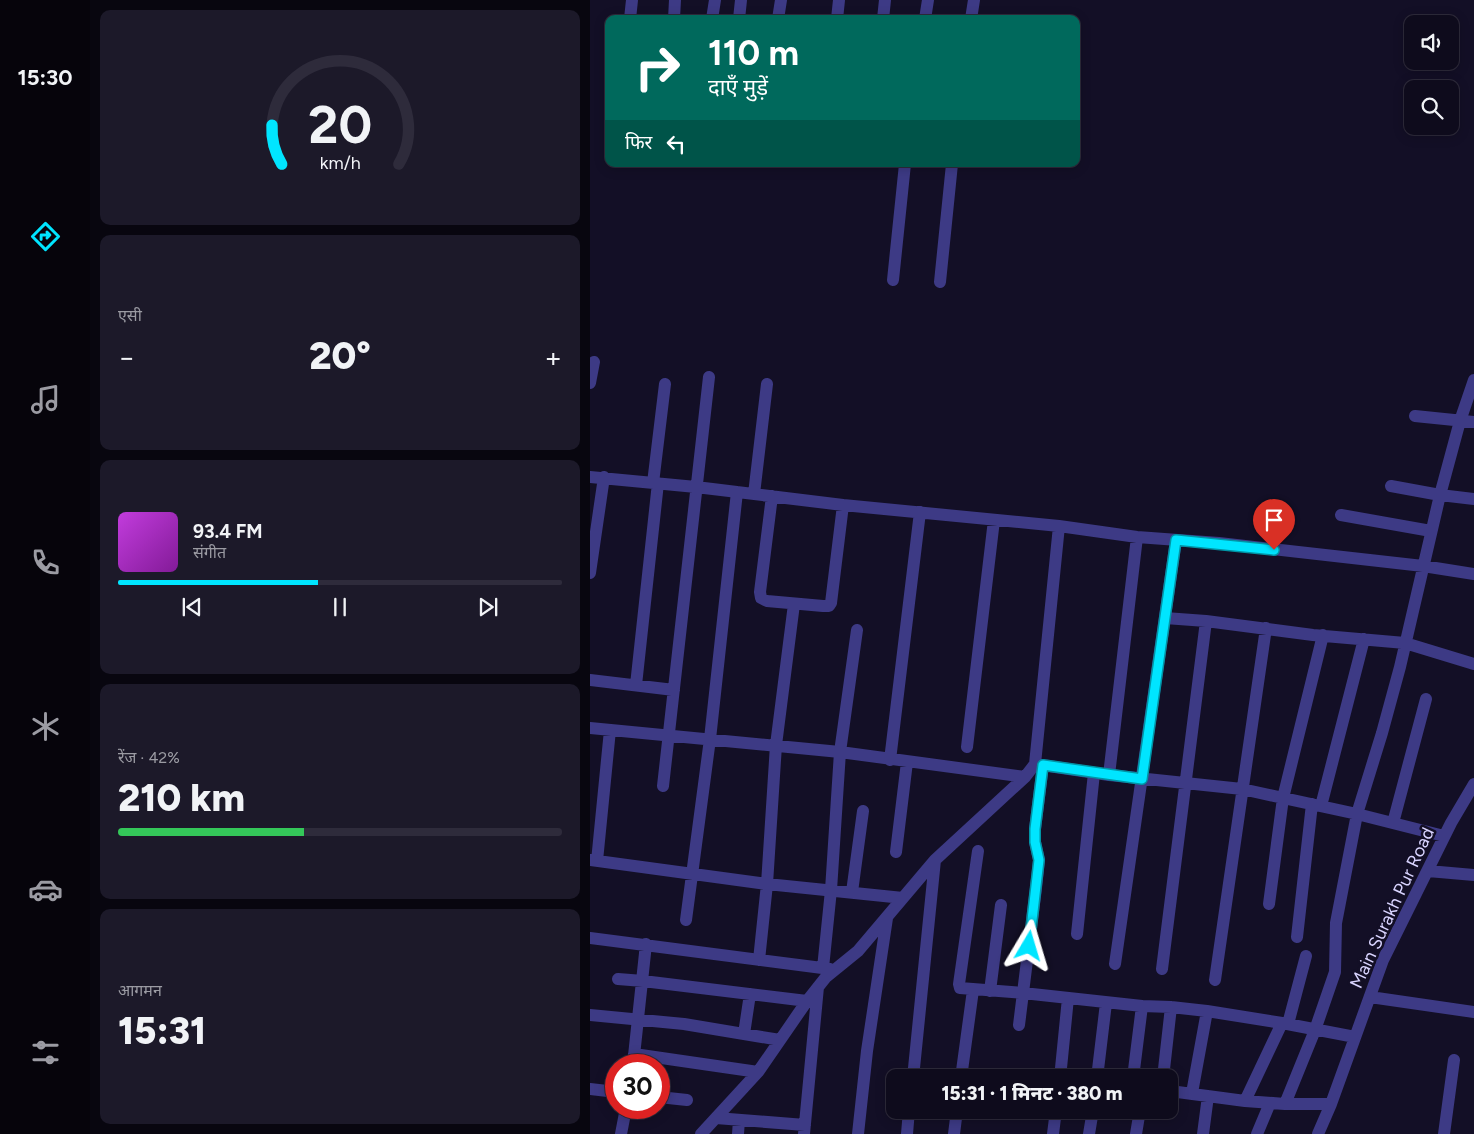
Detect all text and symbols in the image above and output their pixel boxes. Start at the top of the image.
map controls [1404,15,1459,135]
button: sound [1404,15,1459,70]
text: 110 m [708,32,799,74]
icon: right [625,35,690,100]
text: 15:30 [17,64,73,91]
text: दाएँ मुड़ें [708,74,768,101]
button: search [1404,80,1459,135]
text: 20 [308,94,372,156]
icon: left [662,130,690,158]
text: फिर [625,131,652,154]
text: km/h [320,152,360,173]
icon: directions [28,219,63,254]
text: एसी [118,306,142,325]
text: 20° [309,333,371,379]
text: − [118,340,135,374]
text: + [545,340,562,374]
icon: music [28,382,63,417]
pin [1253,499,1295,550]
icon: arrive [1260,506,1288,534]
text: 93.4 FM [193,520,263,543]
text: संगीत [193,543,226,562]
icon: phone [28,545,63,580]
icon: previous [178,593,206,621]
icon: pause [326,593,354,621]
icon: next [474,593,502,621]
icon: climate [28,709,63,744]
text: रेंज · 42% [118,748,180,767]
text: 210 km [118,775,245,821]
street label: Main Surakh Pur Road [1345,824,1439,992]
icon: car [28,872,63,907]
position arrow [1002,919,1054,971]
text: आगमन [118,981,162,1000]
text: 15:31 [118,1008,206,1054]
icon: filters [28,1035,63,1070]
speed limit sign: 30 [605,1054,670,1119]
text: 15:31 · 1 मिनट · 380 m [941,1082,1123,1105]

